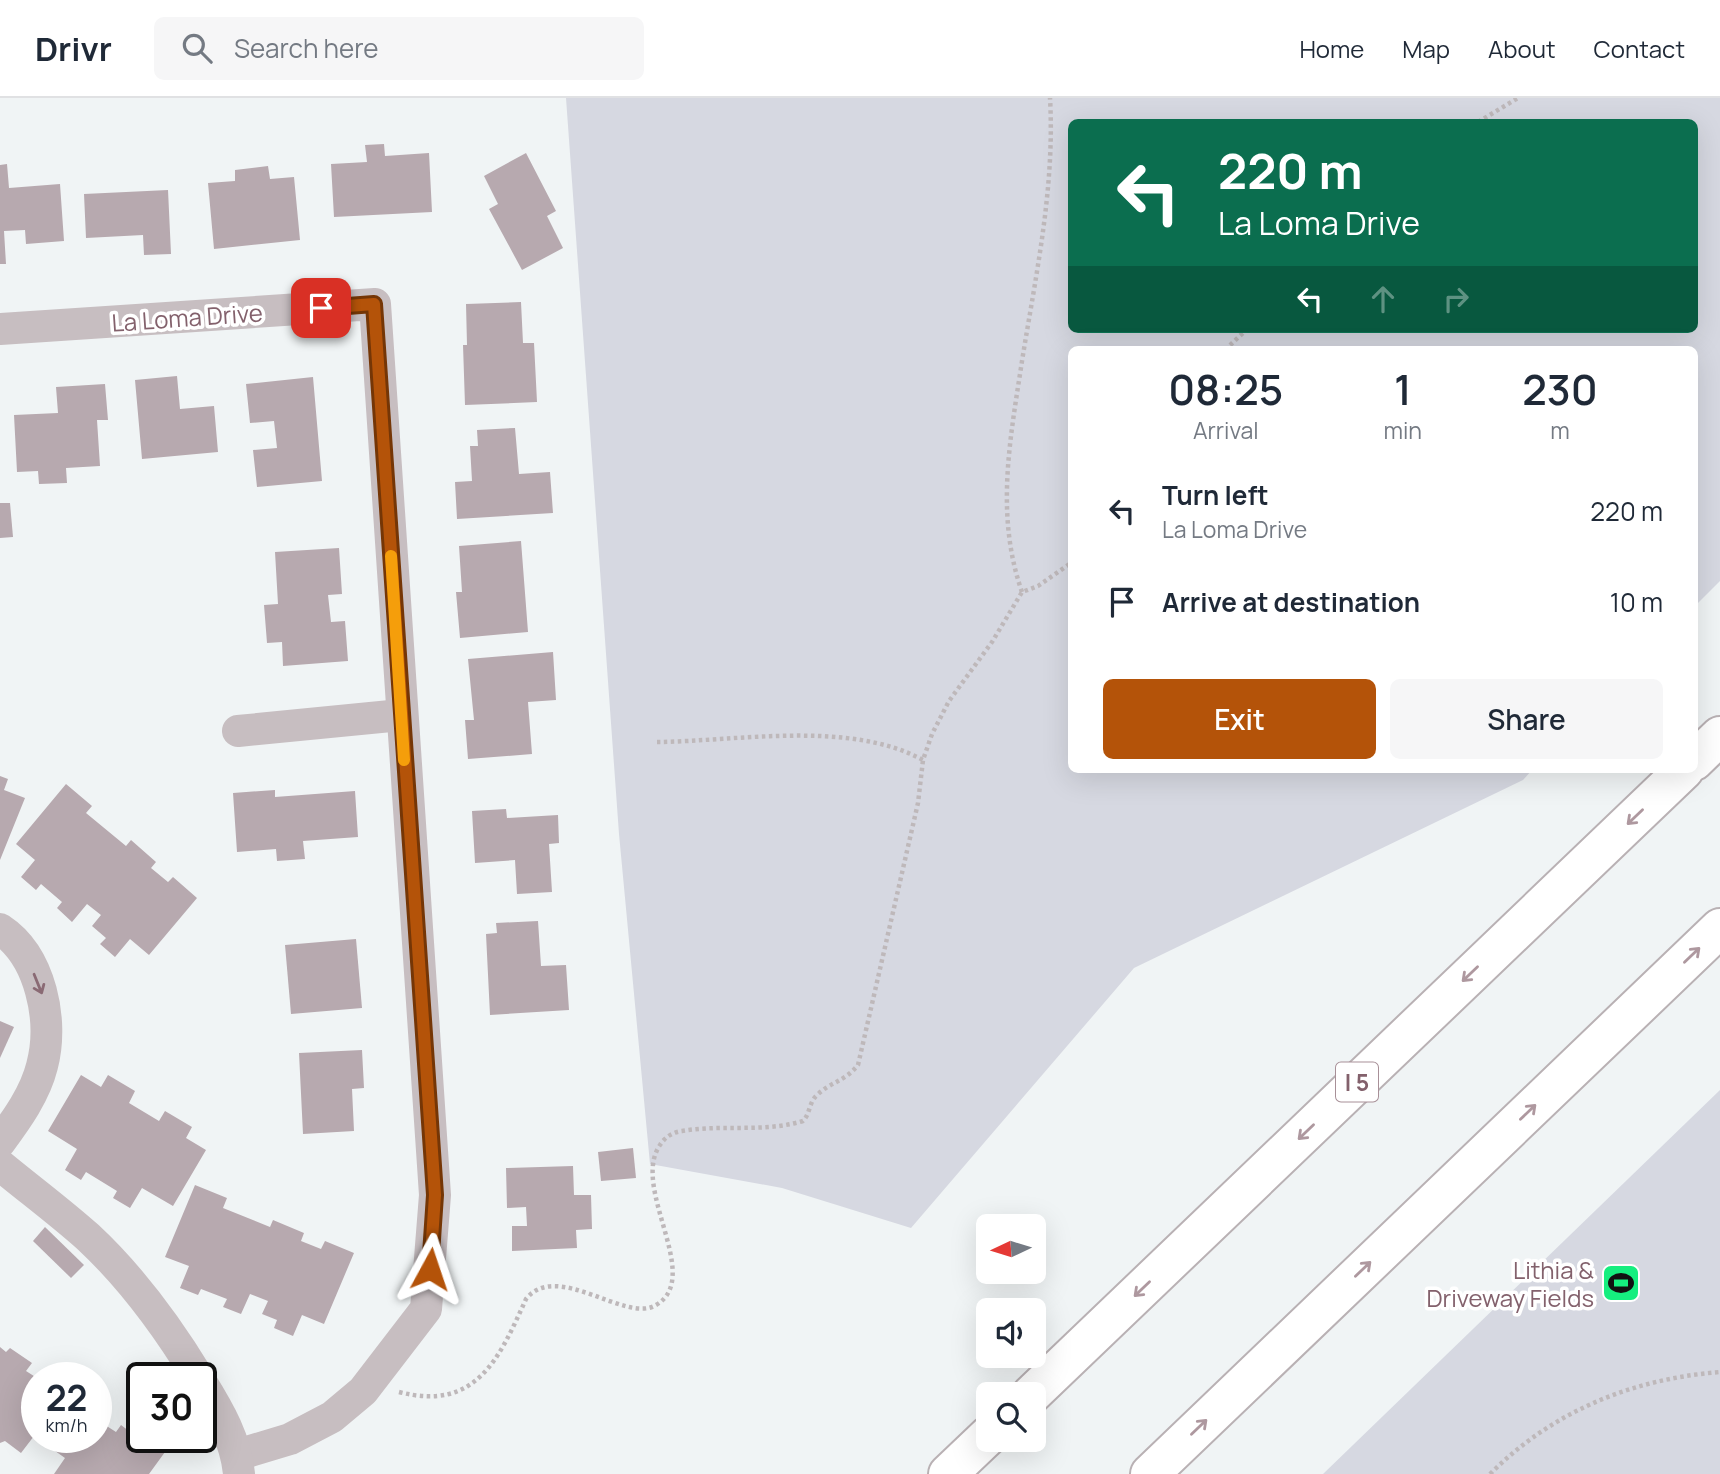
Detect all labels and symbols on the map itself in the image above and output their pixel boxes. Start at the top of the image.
pin [291,278,351,338]
street label: La Loma Drive [110,295,264,339]
one-way arrow [1627,809,1644,826]
one-way arrow [1683,946,1700,963]
one-way arrow [1462,966,1479,983]
one-way arrow [33,973,46,994]
road number: I 5 [1336,1063,1378,1102]
one-way arrow [1519,1104,1536,1121]
one-way arrow [1298,1123,1315,1140]
north arrow [976,1214,1046,1284]
position arrow [393,1232,467,1306]
place label: Lithia & Driveway Fields [1426,1253,1594,1314]
one-way arrow [1355,1261,1372,1278]
sports icon: Lithia & Driveway Fields [1600,1262,1642,1304]
one-way arrow [1133,1280,1150,1297]
speed limit sign: 30 [126,1362,217,1453]
one-way arrow [1190,1418,1207,1435]

